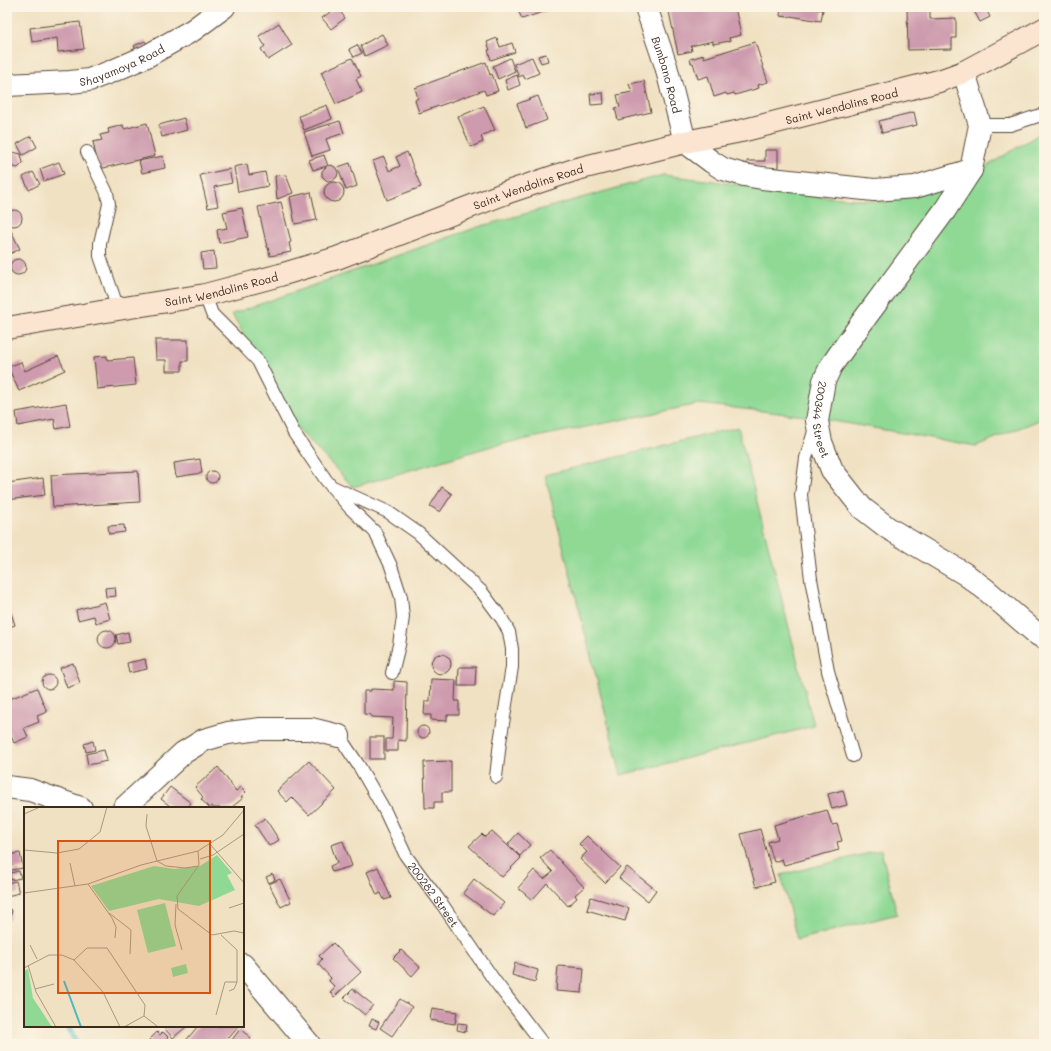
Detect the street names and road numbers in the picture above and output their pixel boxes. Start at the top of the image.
street label: Bumbano Road [649,34,685,115]
street label: Shayamoya Road [79,40,167,88]
street label: Saint Wendolins Road [784,84,899,127]
street label: Saint Wendolins Road [471,160,585,212]
street label: Saint Wendolins Road [164,268,279,309]
street label: 200344 Street [809,380,834,460]
street label: 200282 Street [405,858,463,930]

